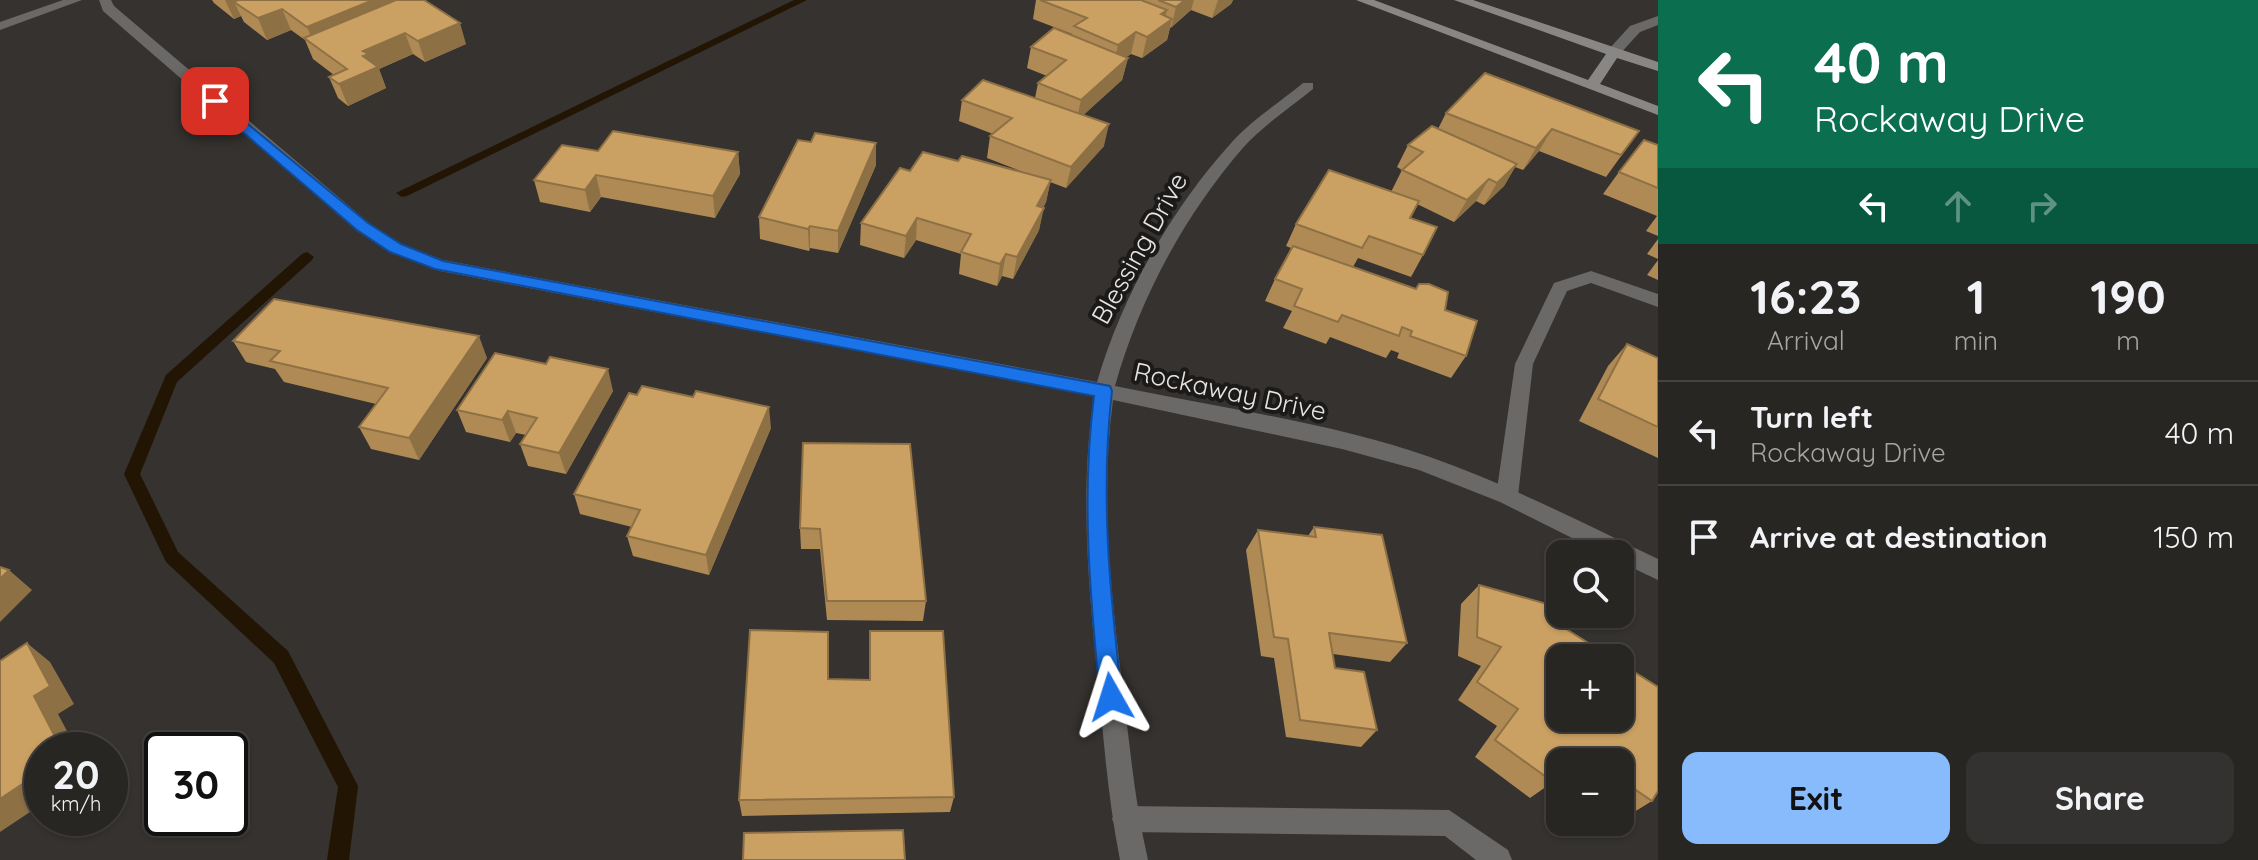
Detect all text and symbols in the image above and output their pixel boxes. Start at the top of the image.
text: 40 m [1814,27,1949,97]
icon: left [1682,32,1786,136]
pin [181,67,249,135]
icon: arrive [193,79,237,123]
text: Rockaway Drive [1814,96,2085,141]
street label: Blessing Drive [1084,166,1194,330]
icon: left [1852,184,1896,228]
icon: ahead [1936,184,1980,228]
icon: right [2020,184,2064,228]
text: 16:23 [1750,266,1862,326]
text: 1 [1967,266,1985,326]
text: 190 [2090,266,2166,326]
text: Arrival [1767,324,1845,357]
text: min [1954,324,1998,357]
text: m [2116,324,2140,357]
street label: Rockaway Drive [1131,355,1329,427]
text: Turn left [1750,398,1873,436]
icon: left [1682,411,1726,455]
text: 40 m [2165,414,2234,452]
text: Rockaway Drive [1750,436,1946,469]
icon: arrive [1682,515,1726,559]
text: Arrive at destination [1750,518,2048,556]
text: 150 m [2153,518,2234,556]
map controls [1546,540,1634,836]
button: search [1546,540,1634,628]
button: + [1546,644,1634,732]
position arrow [1069,655,1153,739]
speed limit sign: 30 [144,732,248,836]
button: − [1546,748,1634,836]
text: 20 [52,749,100,799]
button: Exit [1682,752,1950,844]
button: Share [1966,752,2234,844]
text: km/h [51,791,101,816]

